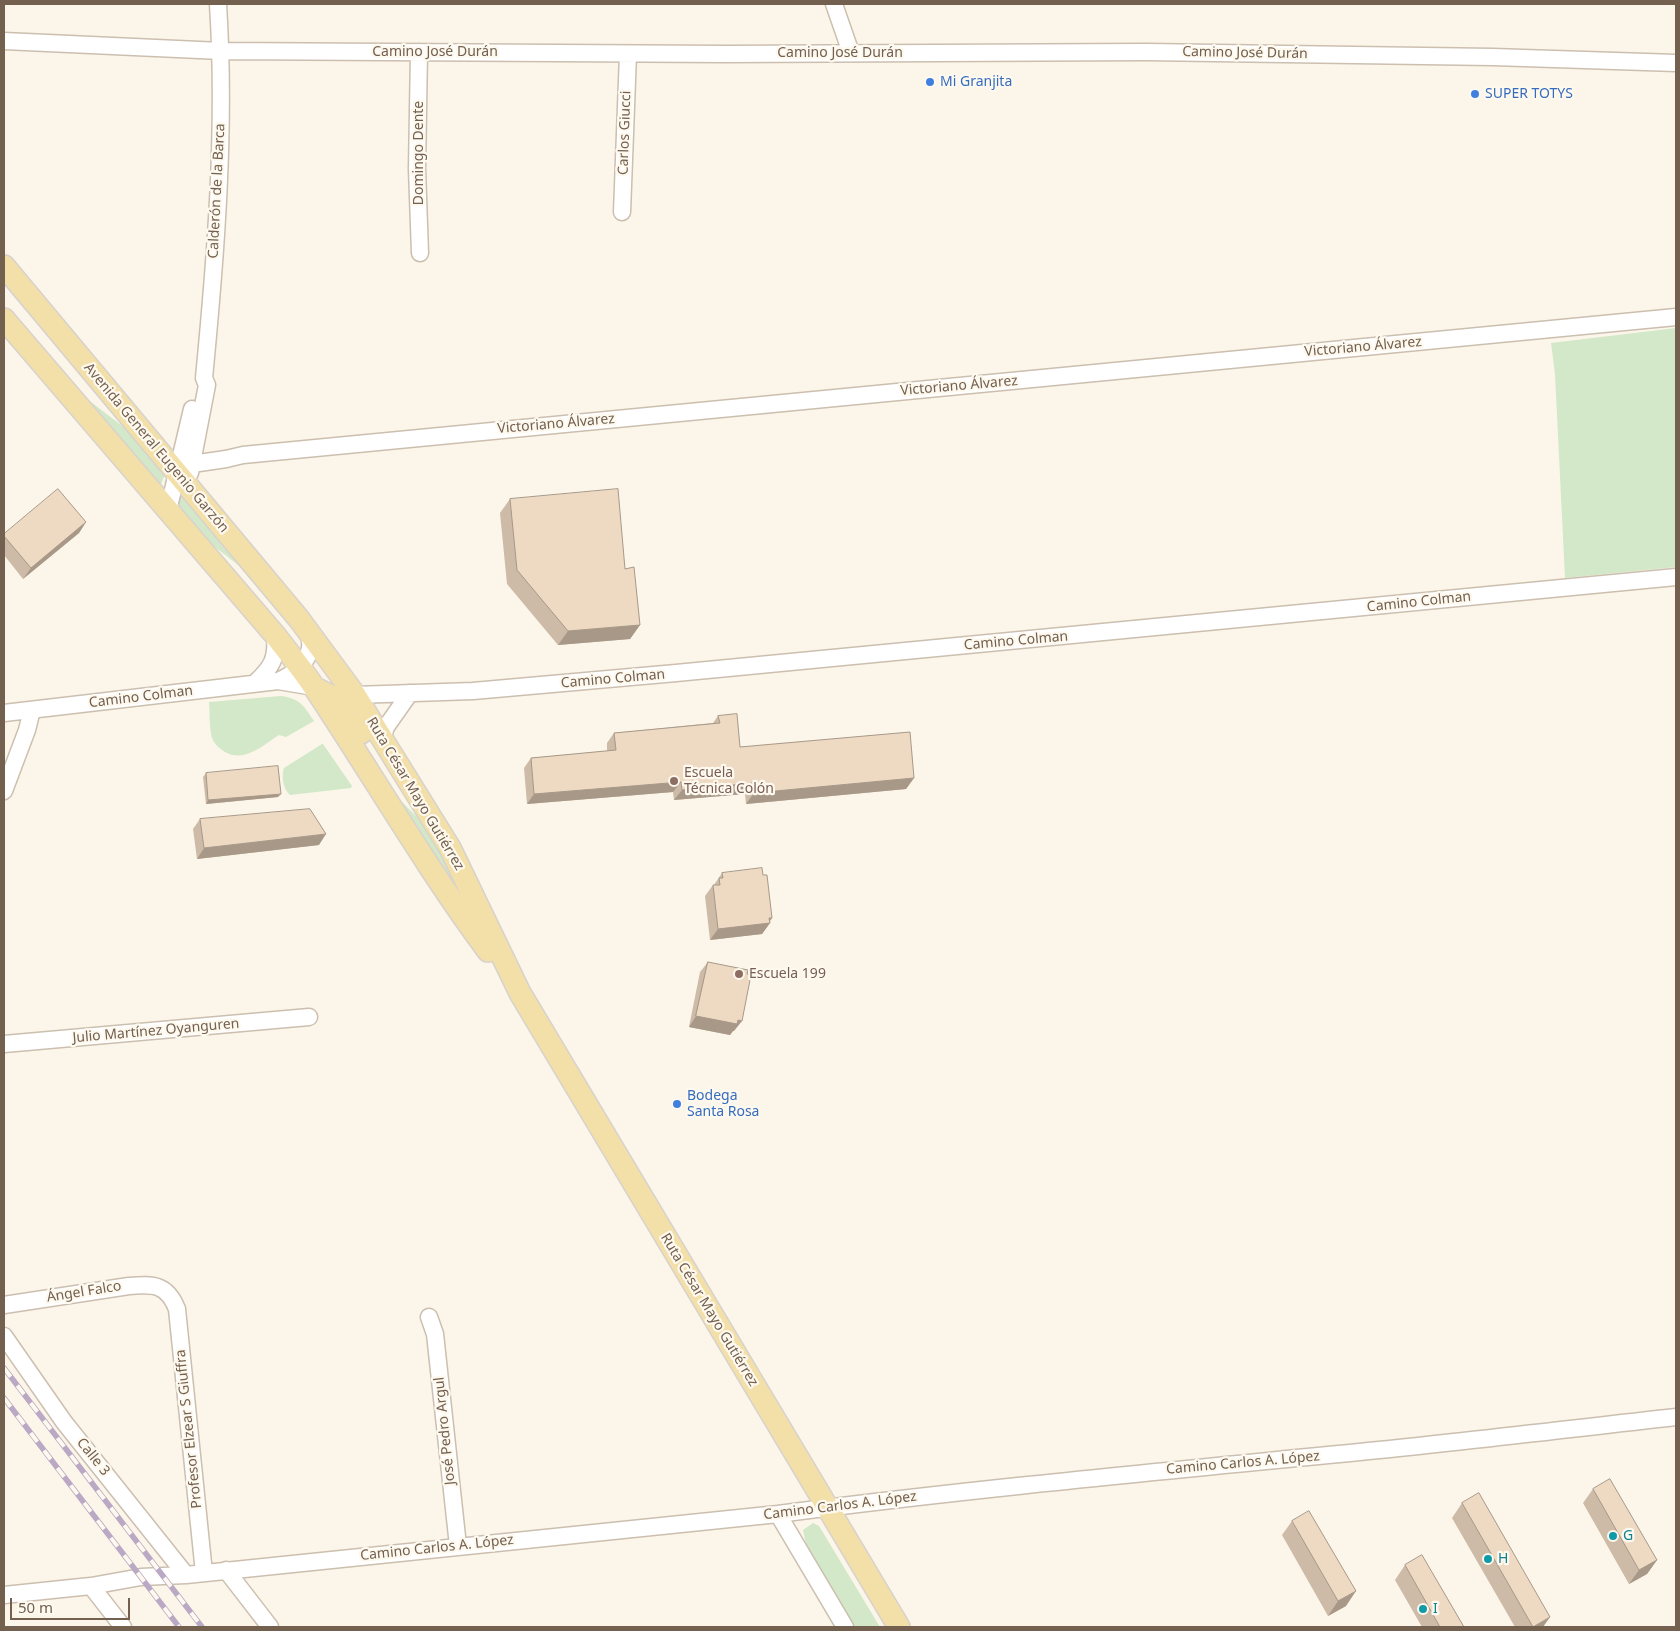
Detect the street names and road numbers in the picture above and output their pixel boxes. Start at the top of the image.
street label: Camino José Durán [372,44,498,60]
street label: Camino José Durán [1182,44,1308,62]
street label: Camino José Durán [777,45,903,61]
street label: Carlos Giucci [615,91,635,175]
street label: Domingo Dente [411,101,427,205]
street label: Calderón de la Barca [205,123,229,259]
street label: Victoriano Álvarez [1304,334,1422,360]
street label: Avenida General Eugenio Garzón [80,360,232,536]
street label: Victoriano Álvarez [900,373,1018,399]
street label: Victoriano Álvarez [497,411,615,437]
street label: Camino Colman [1366,588,1472,616]
street label: Camino Colman [963,628,1069,654]
street label: Camino Colman [560,666,666,692]
street label: Camino Colman [88,682,194,712]
street label: Ruta César Mayo Gutiérrez [363,714,467,874]
street label: Julio Martínez Oyanguren [72,1015,240,1047]
street label: Ruta César Mayo Gutiérrez [657,1230,761,1390]
street label: Ángel Falco [46,1278,122,1306]
street label: Profesor Elzear S Giuffra [172,1349,206,1509]
street label: José Pedro Argul [431,1376,459,1486]
street label: Calle 3 [73,1435,113,1479]
street label: Camino Carlos A. López [1165,1448,1321,1478]
street label: Camino Carlos A. López [762,1488,918,1524]
street label: Camino Carlos A. López [359,1532,515,1564]

